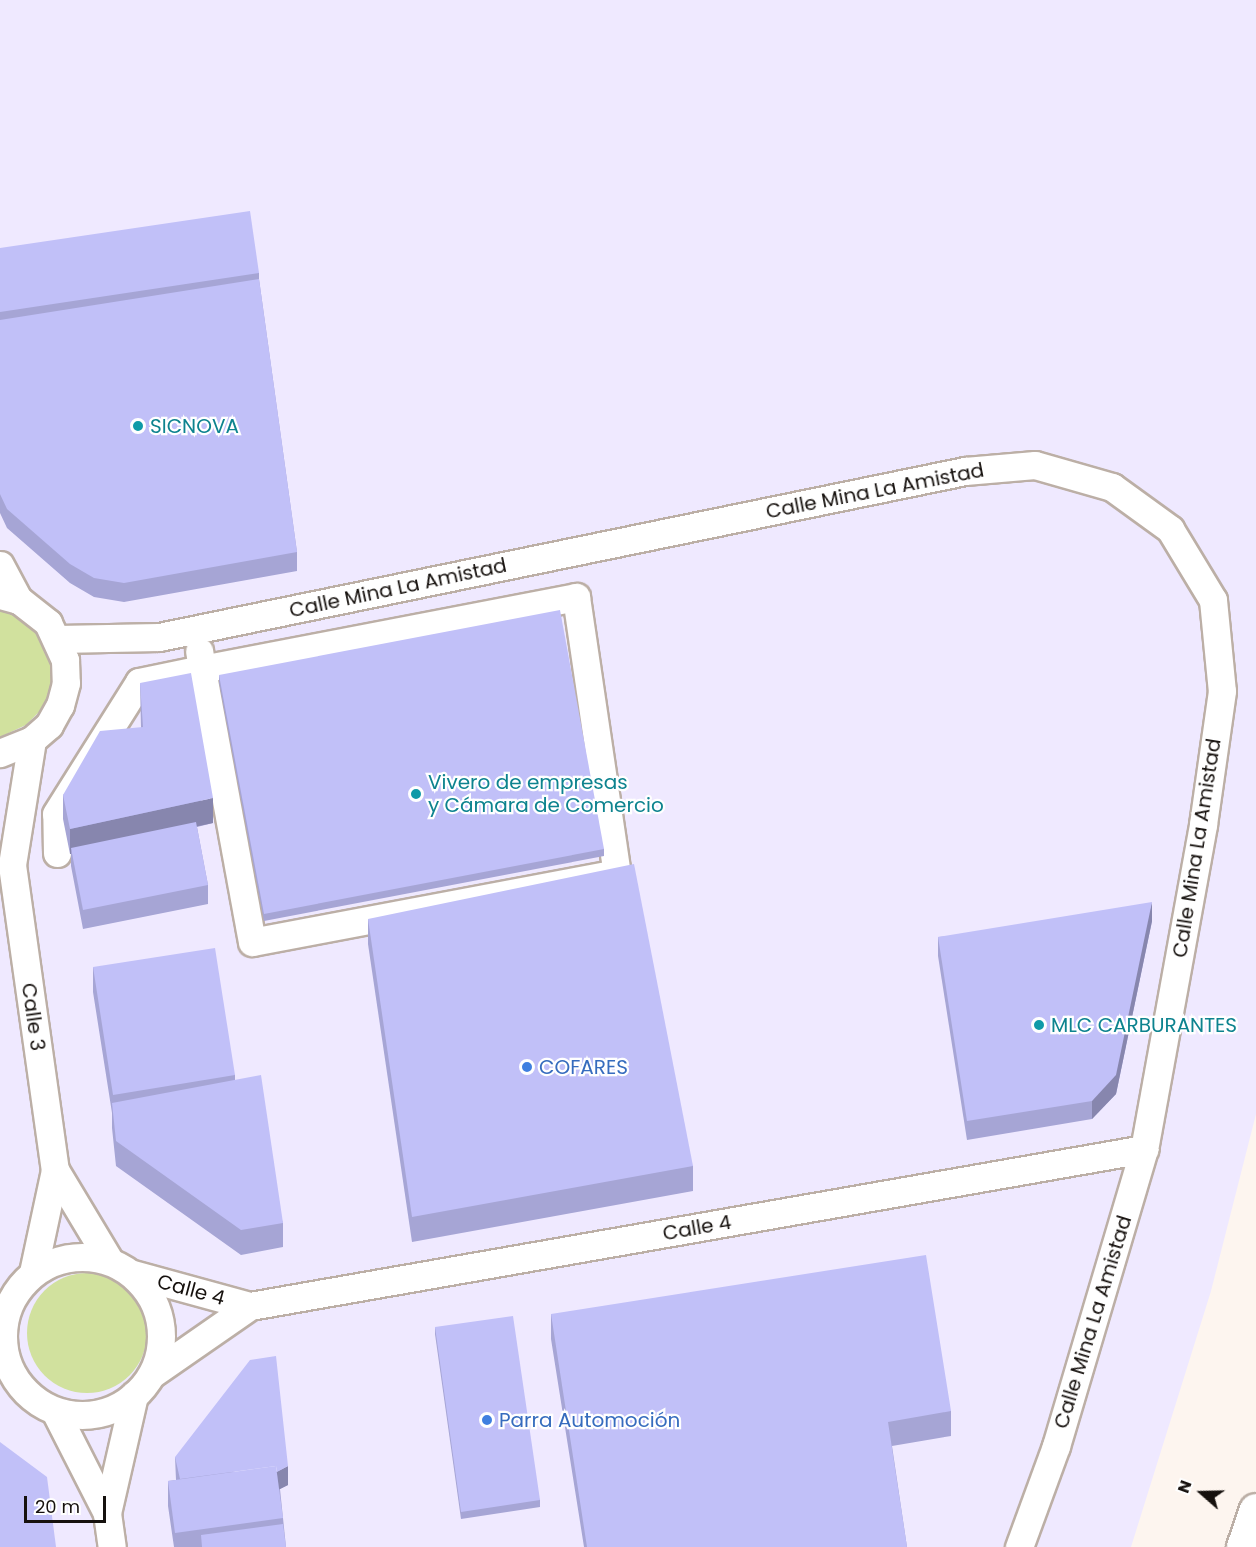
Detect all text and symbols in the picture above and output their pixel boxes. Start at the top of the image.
place label: SICNOVA [150,414,239,438]
marker: SICNOVA [131,419,145,433]
street label: Calle Mina La Amistad [764,458,986,524]
street label: Calle Mina La Amistad [287,553,509,623]
street label: Calle Mina La Amistad [1168,737,1226,959]
place label: Vivero de empresas y Cámara de Comercio [428,771,664,818]
marker: Vivero de empresas y Cámara de Comercio [409,787,423,801]
street label: Calle 3 [16,982,50,1052]
place label: MLC CARBURANTES [1051,1013,1237,1037]
marker: MLC CARBURANTES [1032,1018,1046,1032]
place label: COFARES [539,1055,628,1079]
marker: COFARES [520,1060,534,1074]
street label: Calle 4 [661,1210,733,1246]
street label: Calle Mina La Amistad [1049,1213,1137,1431]
street label: Calle 4 [155,1269,227,1311]
place label: Parra Automoción [499,1408,680,1432]
marker: Parra Automoción [480,1413,494,1427]
north arrow [1172,1463,1232,1523]
text: N [1172,1477,1197,1496]
scale bar [27,1484,110,1522]
text: 20 m [35,1494,80,1519]

